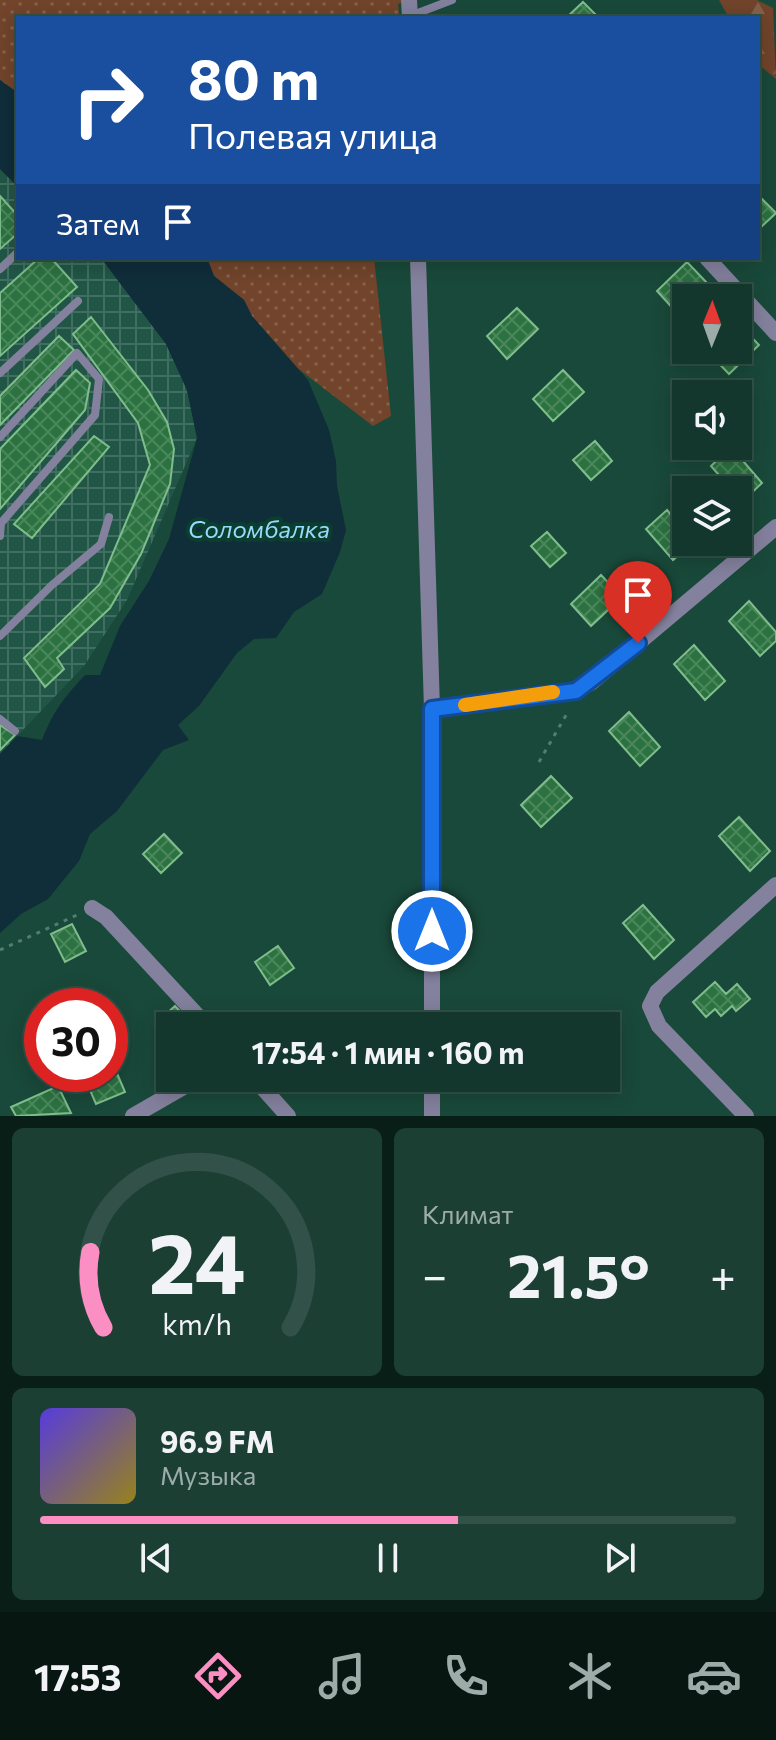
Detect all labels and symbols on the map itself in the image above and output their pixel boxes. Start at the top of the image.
north arrow [672,284,752,364]
water label: Соломбалка [188,514,330,543]
pin [604,561,672,643]
position arrow [390,889,474,973]
speed limit sign: 30 [24,988,128,1092]

